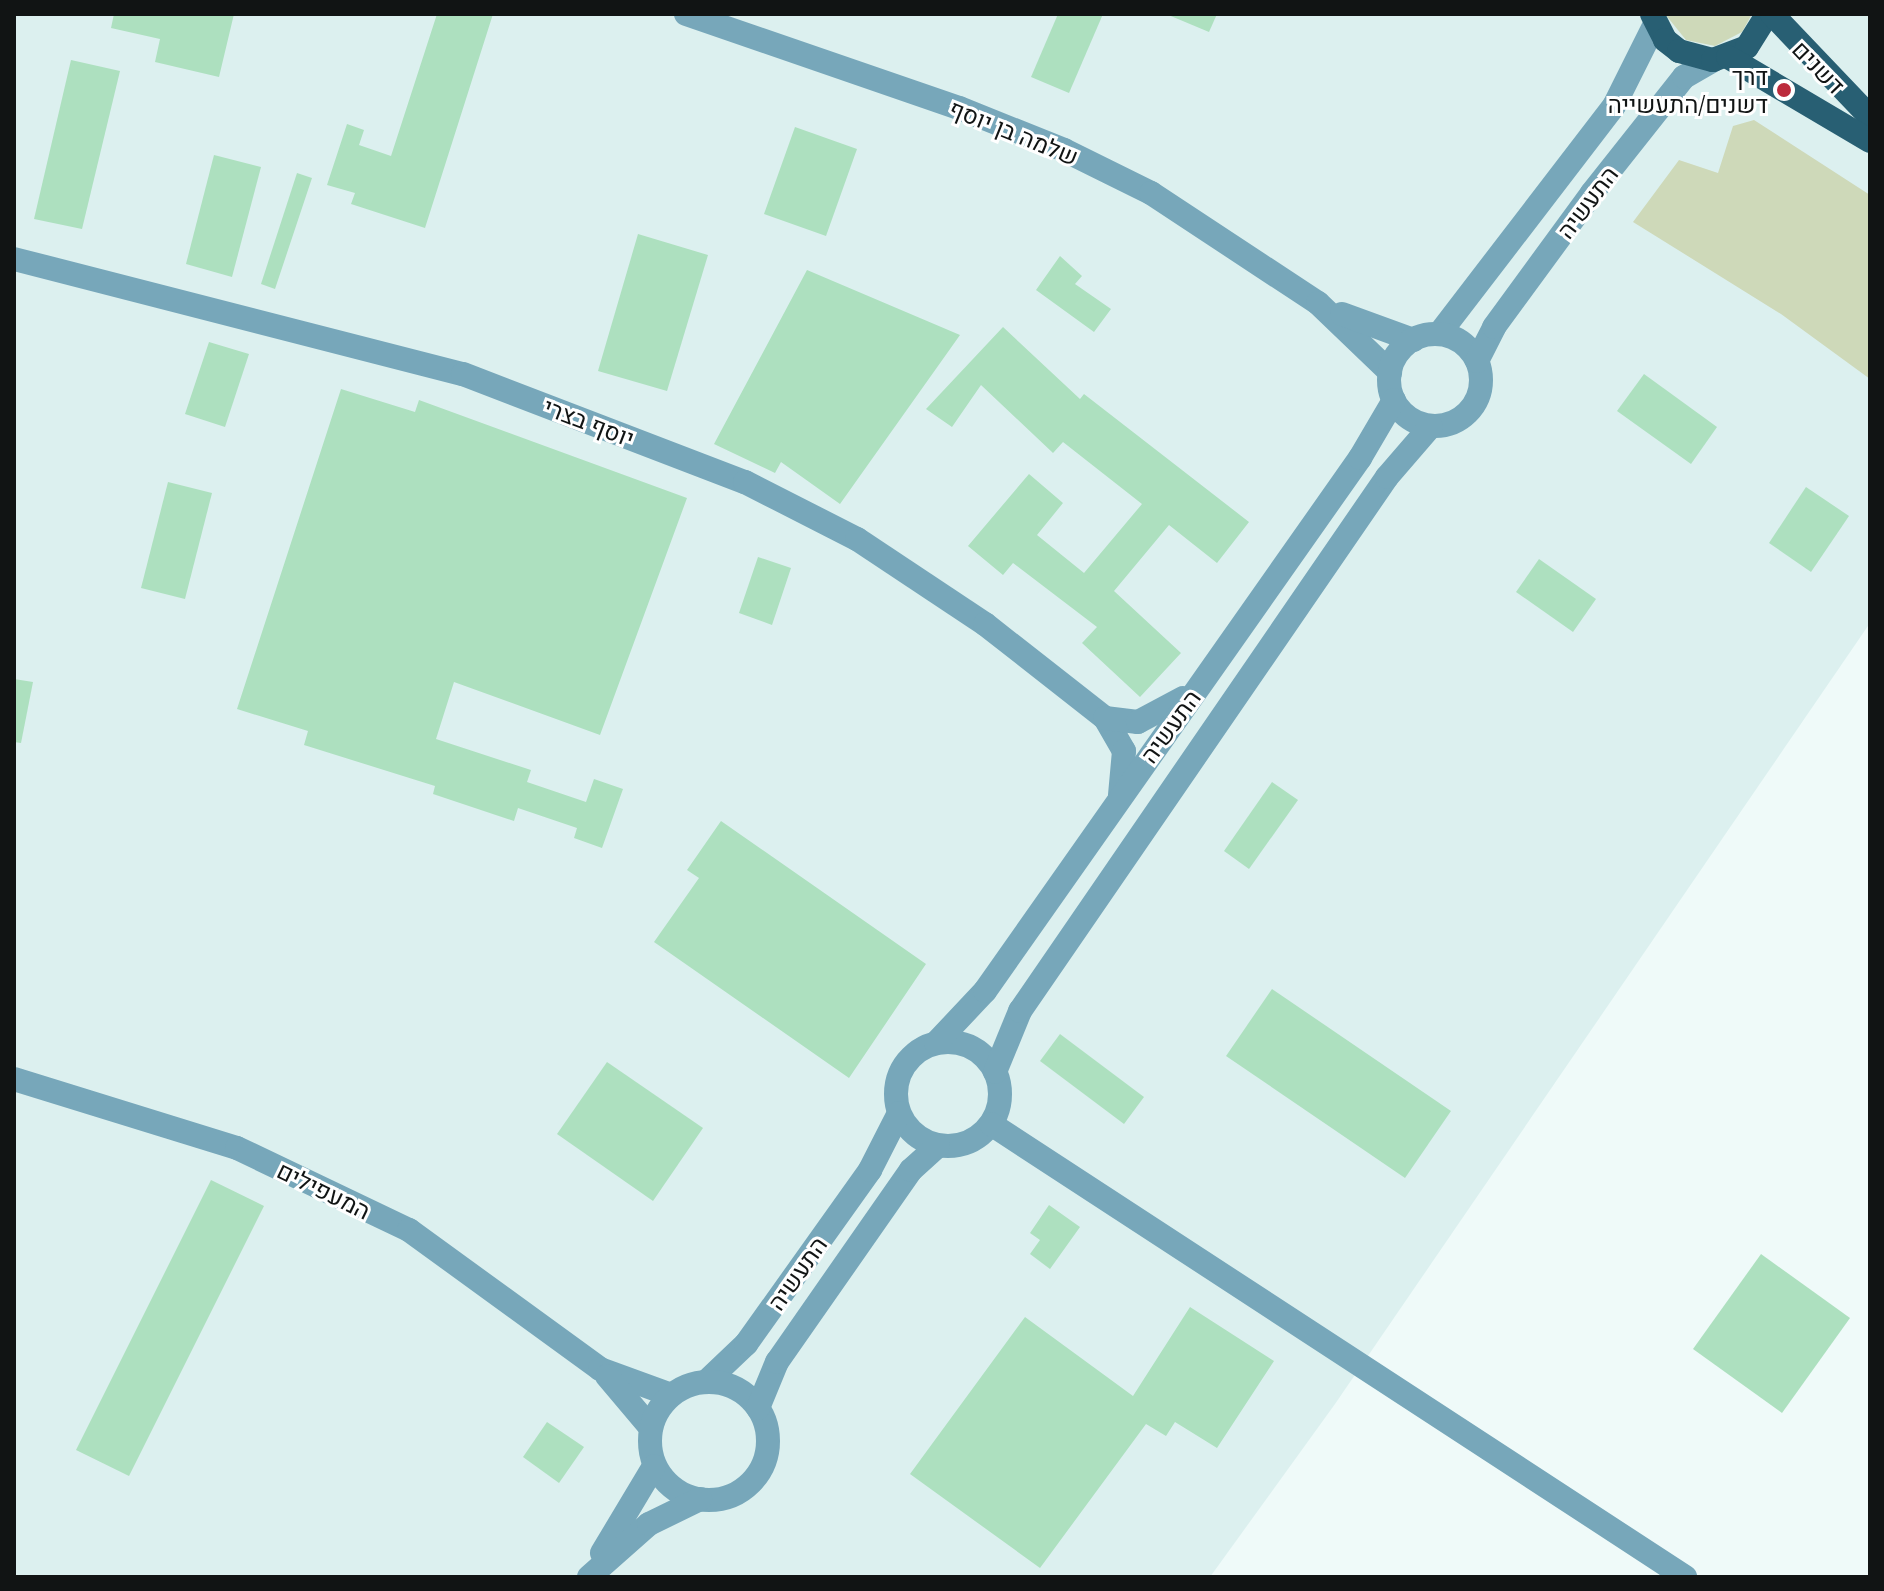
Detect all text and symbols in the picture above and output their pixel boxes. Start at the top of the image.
street label: דשנים [1787,34,1851,100]
place label: דרך דשנים/התעשייה [1608,62,1768,118]
marker: דרך דשנים/התעשייה [1775,81,1793,99]
street label: שלמה בן יוסף [945,93,1083,171]
street label: התעשיה [1550,160,1624,244]
street label: יוסף בצרי [540,392,638,452]
street label: התעשיה [1134,684,1206,768]
street label: המעפילים [273,1155,375,1225]
street label: התעשיה [761,1231,833,1315]

